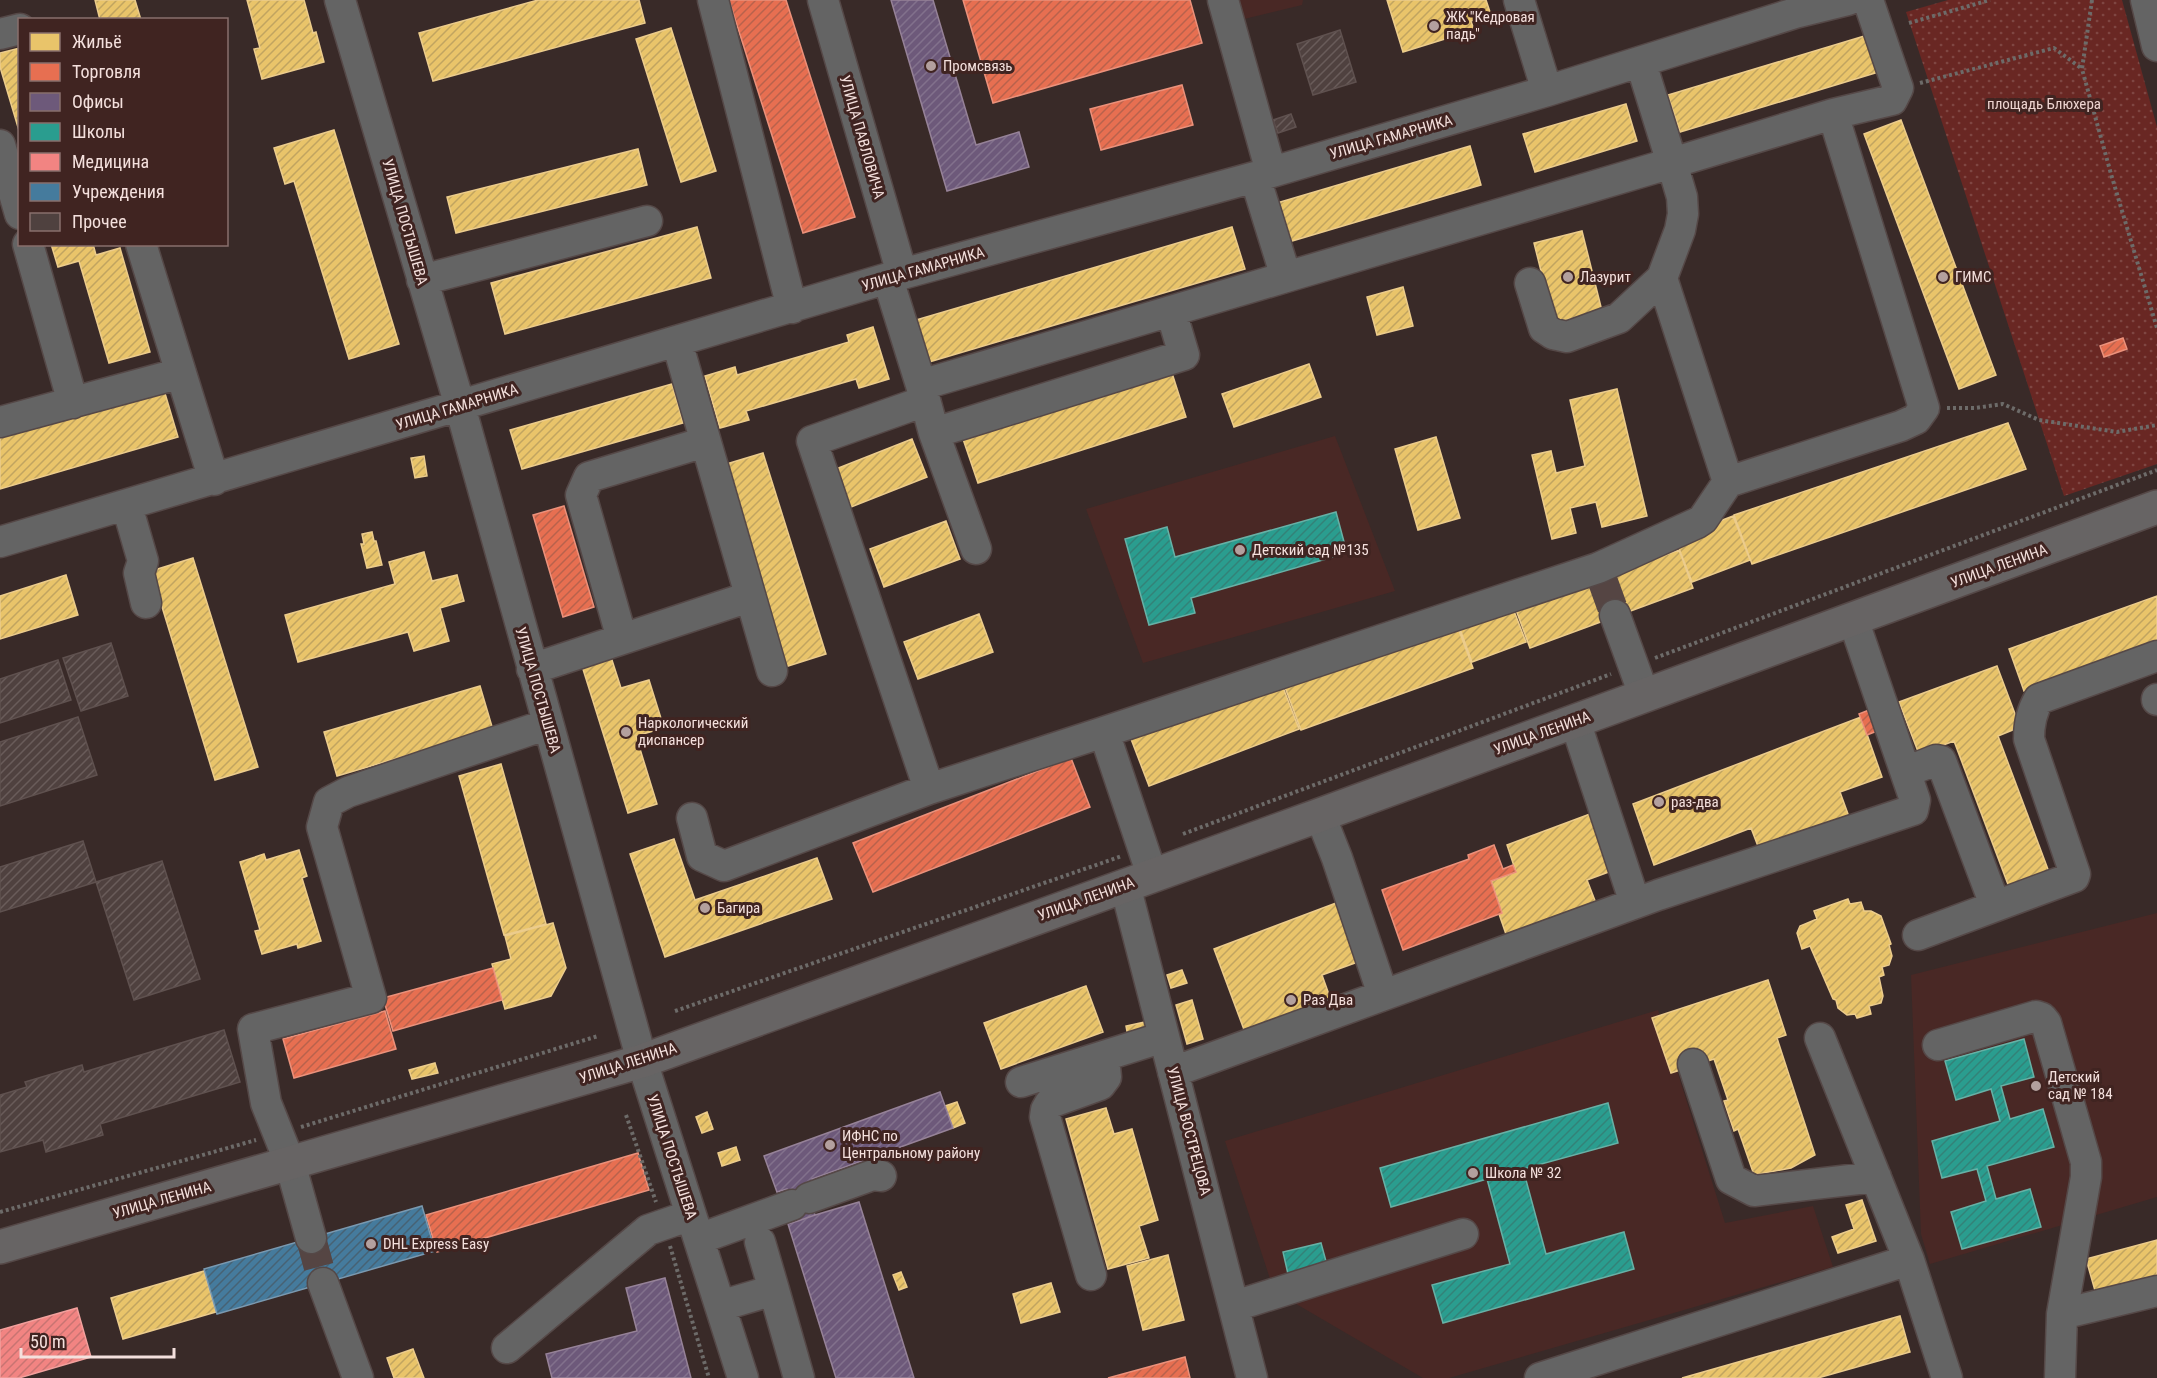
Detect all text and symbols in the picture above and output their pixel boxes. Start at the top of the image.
place label: ЖК "Кедровая падь" [1446,8,1535,43]
legend [18,18,228,246]
marker: ЖК "Кедровая падь" [1427,19,1441,33]
text: Жильё [72,31,122,52]
place label: Промсвязь [943,57,1013,75]
marker: Промсвязь [924,59,938,73]
text: Торговля [72,61,141,82]
street label: УЛИЦА ПАВЛОВИЧА [836,73,888,201]
text: Офисы [72,91,124,112]
park label: площадь Блюхера [1987,95,2101,113]
street label: УЛИЦА ГАМАРНИКА [1328,111,1455,163]
text: Школы [72,121,125,142]
text: Медицина [72,151,149,172]
street label: УЛИЦА ПОСТЫШЕВА [378,157,432,288]
text: Учреждения [72,181,165,202]
text: Прочее [72,211,127,232]
street label: УЛИЦА ГАМАРНИКА [860,243,987,295]
place label: Лазурит [1580,268,1631,286]
place label: ГИМС [1955,268,1991,286]
marker: Лазурит [1561,270,1575,284]
marker: ГИМС [1936,270,1950,284]
street label: УЛИЦА ГАМАРНИКА [394,380,521,434]
street label: УЛИЦА ЛЕНИНА [1948,540,2050,592]
place label: Детский сад №135 [1252,541,1369,559]
marker: Детский сад №135 [1233,543,1247,557]
street label: УЛИЦА ПОСТЫШЕВА [511,625,565,756]
street label: УЛИЦА ЛЕНИНА [1491,707,1593,759]
place label: Наркологический диспансер [638,714,748,749]
marker: Наркологический диспансер [619,725,633,739]
place label: раз-два [1671,793,1719,811]
marker: раз-два [1652,795,1666,809]
street label: УЛИЦА ЛЕНИНА [1035,873,1137,925]
place label: Багира [717,899,760,917]
marker: Багира [698,901,712,915]
place label: Раз Два [1303,991,1353,1009]
marker: Раз Два [1284,993,1298,1007]
street label: УЛИЦА ЛЕНИНА [577,1039,679,1087]
street label: УЛИЦА ВОСТРЕЦОВА [1163,1065,1215,1198]
place label: Детский сад № 184 [2048,1068,2113,1103]
marker: Детский сад № 184 [2029,1079,2043,1093]
street label: УЛИЦА ПОСТЫШЕВА [643,1092,701,1222]
place label: ИФНС по Центральному району [842,1127,980,1162]
marker: ИФНС по Центральному району [823,1138,837,1152]
place label: Школа № 32 [1485,1164,1562,1182]
marker: Школа № 32 [1466,1166,1480,1180]
street label: УЛИЦА ЛЕНИНА [111,1177,214,1223]
place label: DHL Express Easy [383,1235,489,1253]
marker: DHL Express Easy [364,1237,378,1251]
scale bar [21,1321,174,1359]
text: 50 m [30,1331,65,1352]

